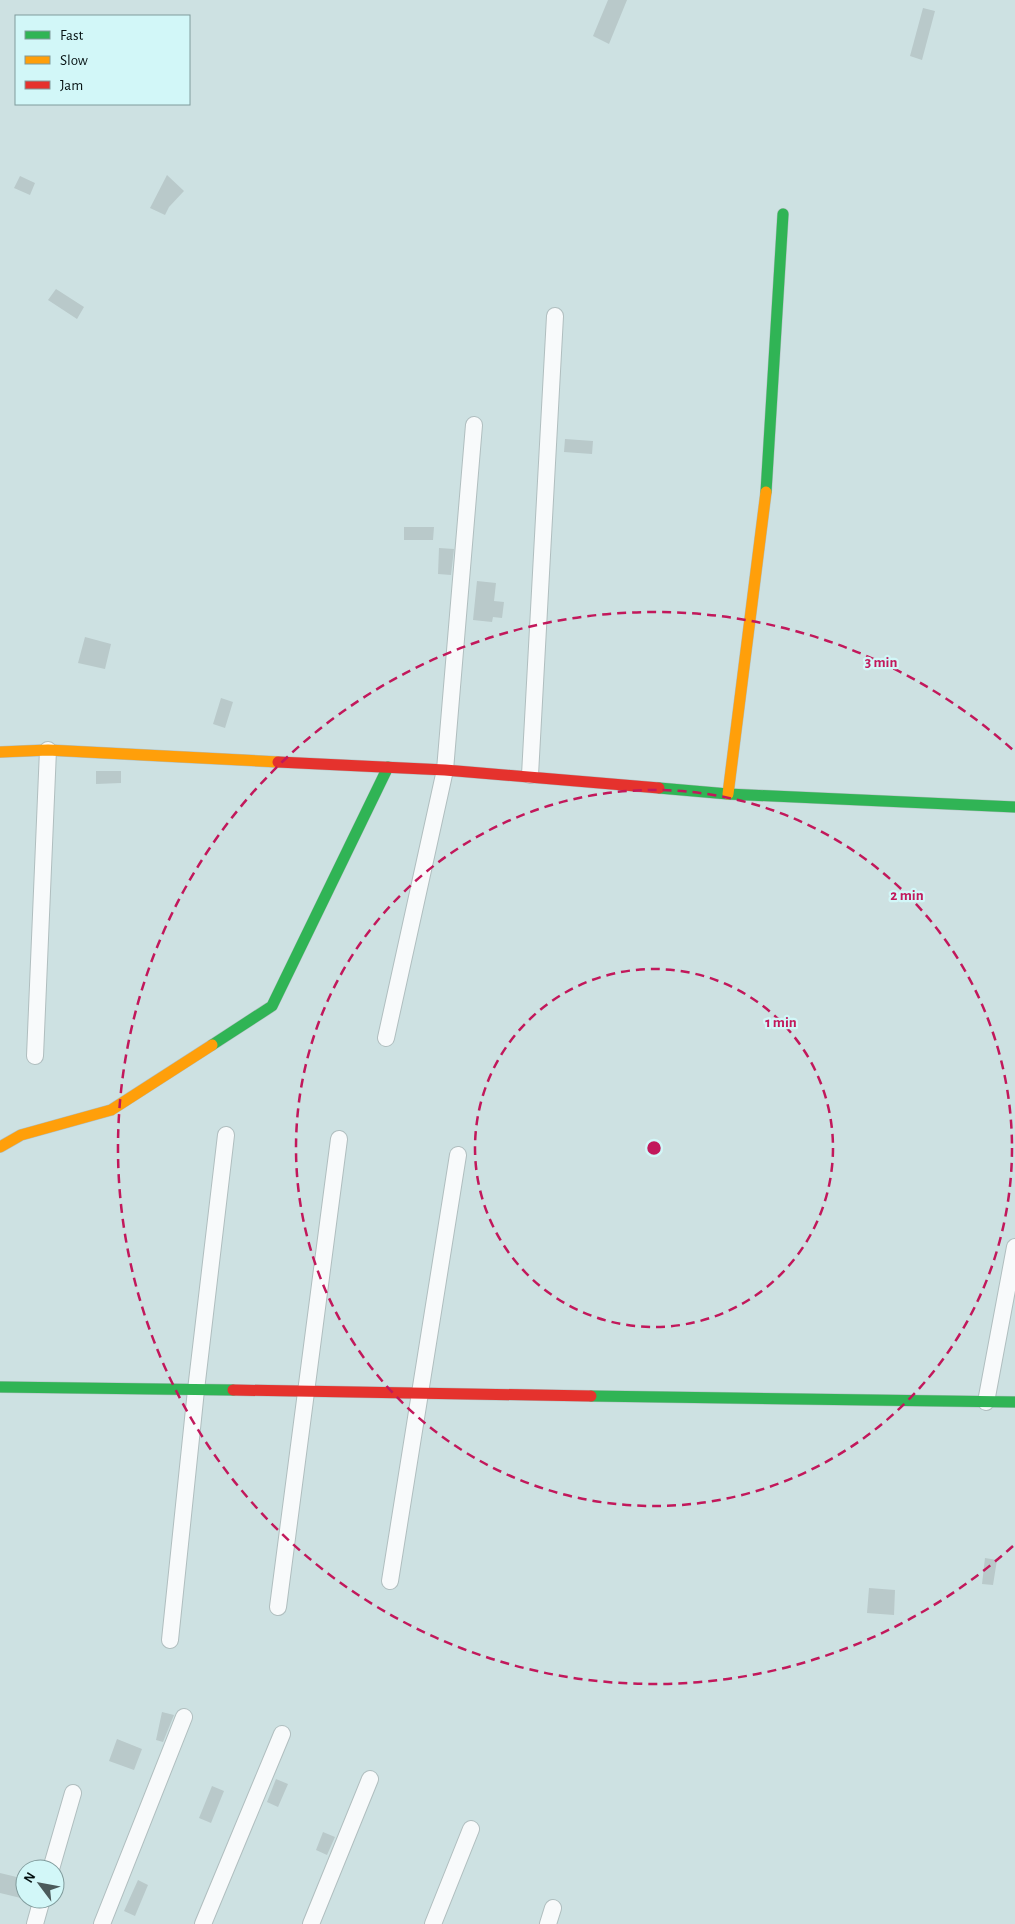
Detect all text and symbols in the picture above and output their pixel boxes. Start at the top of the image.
legend [15,15,190,105]
text: Fast [60,28,84,43]
text: Slow [60,53,88,68]
text: Jam [60,78,83,93]
text: 3 min [865,655,897,670]
text: 2 min [890,888,924,903]
text: 1 min [765,1015,797,1030]
centre of rings [645,1139,663,1157]
north arrow [15,1859,65,1909]
text: N [21,1870,38,1885]

